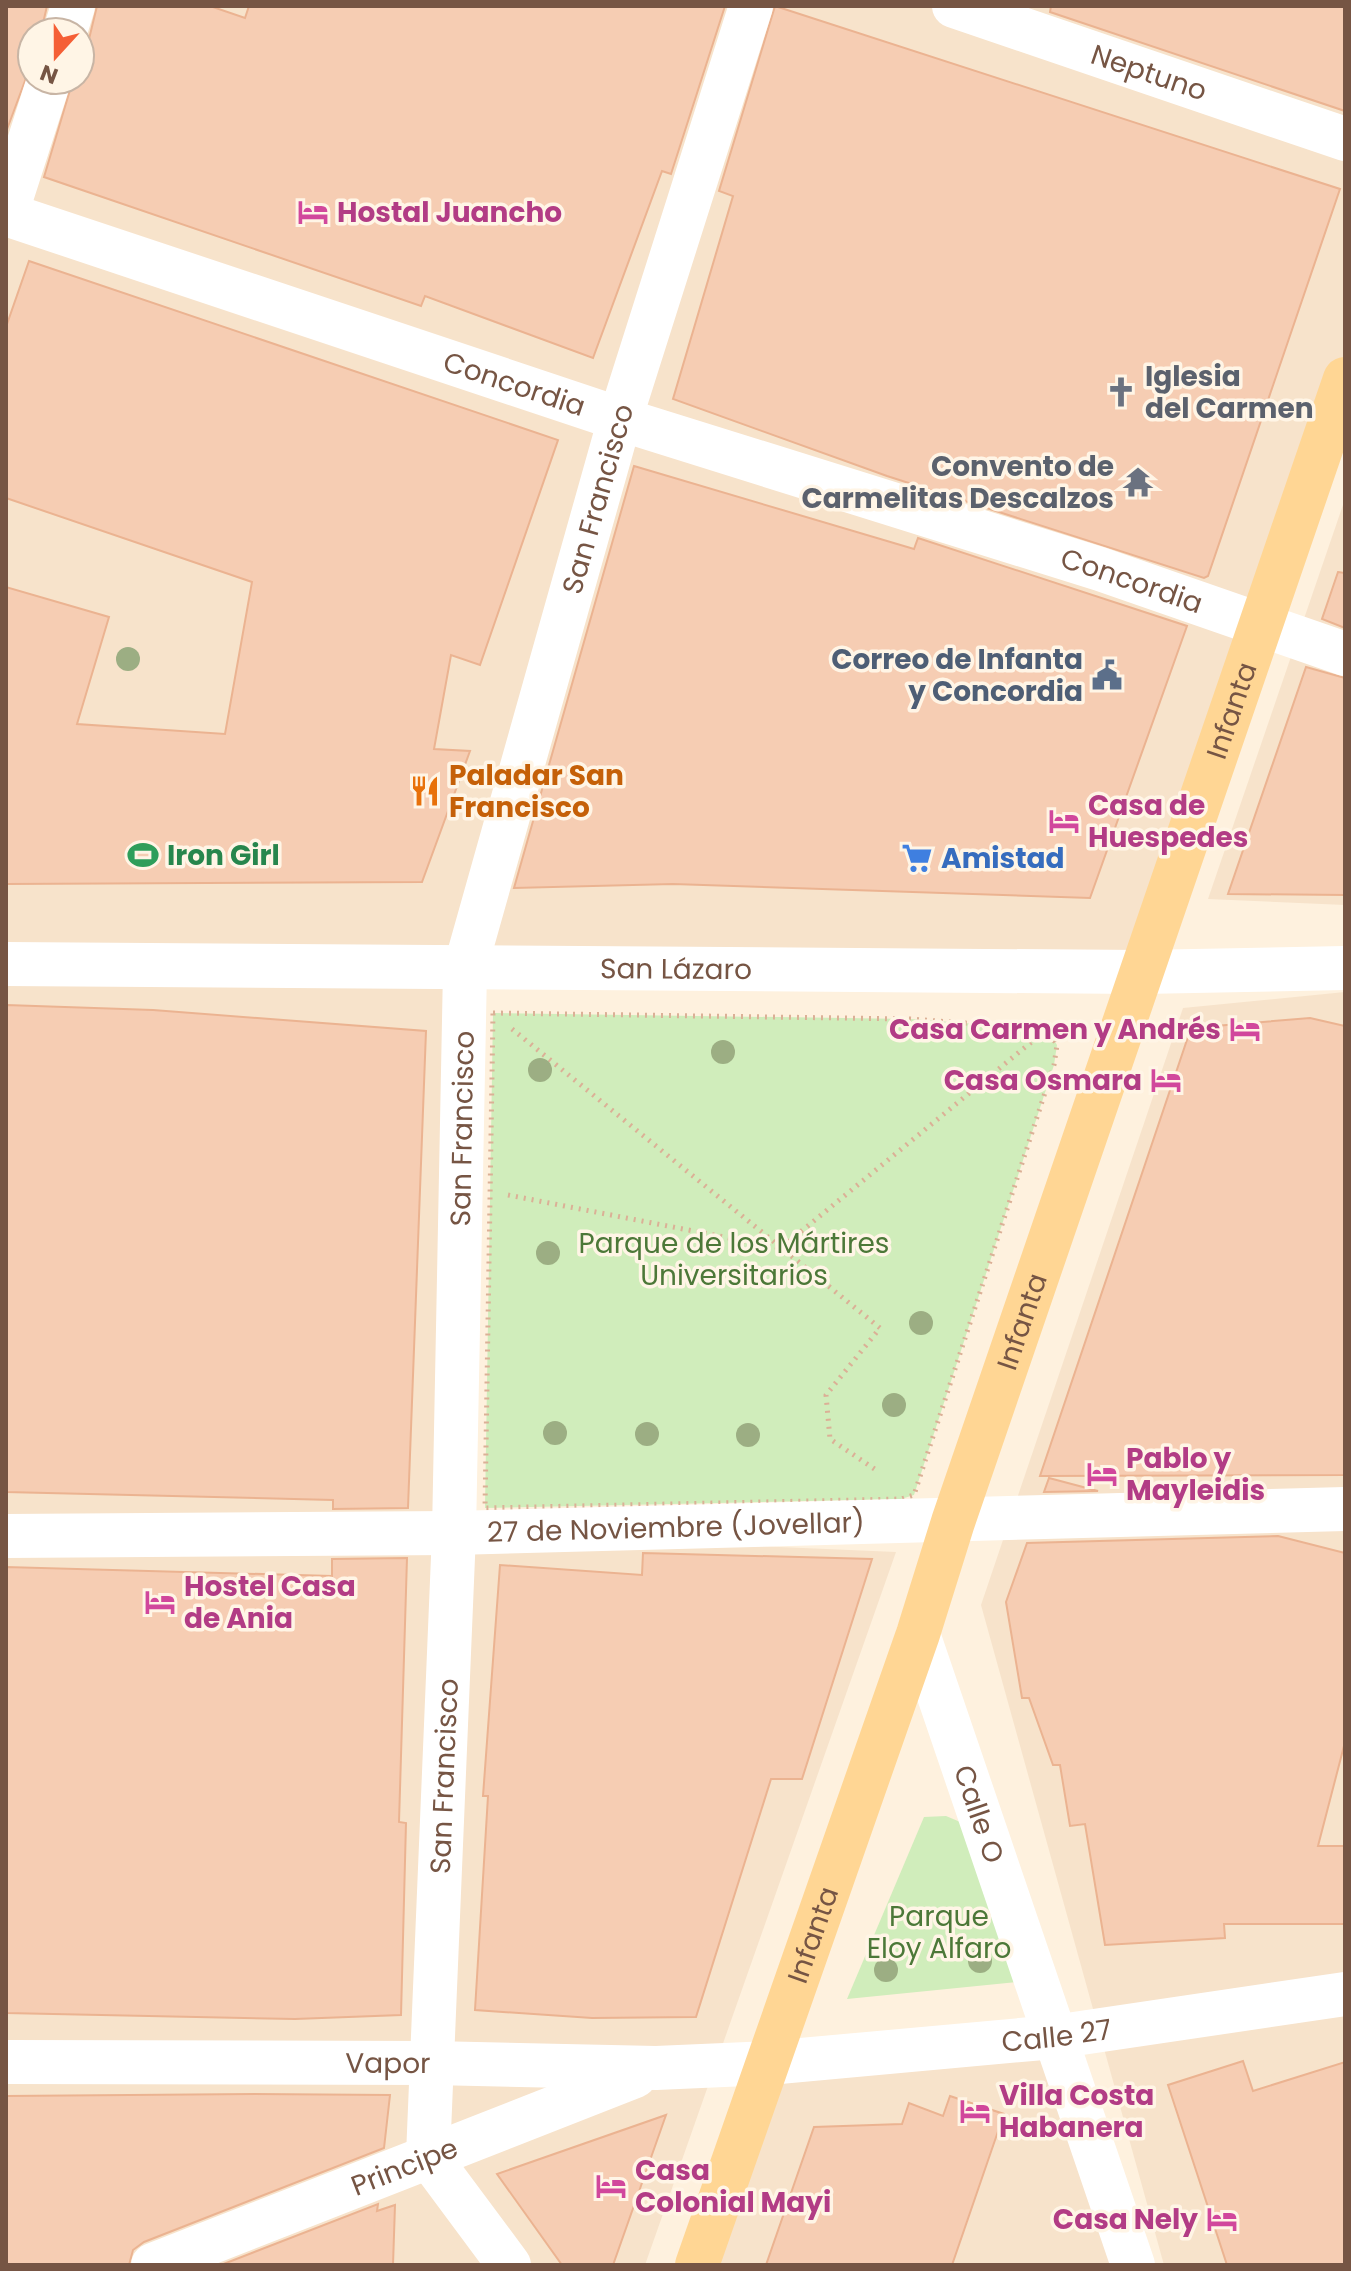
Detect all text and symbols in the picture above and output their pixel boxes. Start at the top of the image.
north arrow [16,16,96,96]
street label: Neptuno [1086,35,1212,110]
text: N [36,57,62,92]
place label: Hostal Juancho [337,193,562,232]
hotel icon: Hostal Juancho [296,195,330,229]
street label: Concordia [438,342,591,426]
place label: Iglesia del Carmen [1145,357,1314,428]
church icon: Iglesia del Carmen [1104,375,1138,409]
street label: San Francisco [552,399,643,598]
place label: Convento de Carmelitas Descalzos [802,447,1114,518]
temple icon: Convento de Carmelitas Descalzos [1121,465,1155,499]
street label: Concordia [1056,538,1208,623]
place label: Correo de Infanta y Concordia [831,640,1083,711]
street label: Infanta [1197,657,1266,764]
public building icon: Correo de Infanta y Concordia [1090,658,1124,692]
place label: Paladar San Francisco [449,756,624,827]
restaurant icon: Paladar San Francisco [408,774,442,808]
place label: Casa de Huespedes [1088,786,1248,857]
hotel icon: Casa de Huespedes [1047,804,1081,838]
place label: Iron Girl [167,836,280,875]
sports icon: Iron Girl [126,838,160,872]
place label: Amistad [941,839,1065,878]
supermarket icon: Amistad [900,841,934,875]
street label: San Lázaro [600,949,752,989]
place label: Casa Carmen y Andrés [889,1010,1221,1049]
hotel icon: Casa Carmen y Andrés [1228,1012,1262,1046]
street label: San Francisco [440,1030,483,1227]
place label: Casa Osmara [944,1061,1142,1100]
hotel icon: Casa Osmara [1149,1063,1183,1097]
park label: Parque de los Mártires Universitarios [579,1224,889,1295]
street label: Infanta [987,1268,1056,1375]
place label: Pablo y Mayleidis [1126,1439,1265,1510]
hotel icon: Pablo y Mayleidis [1085,1457,1119,1491]
street label: 27 de Noviembre (Jovellar) [487,1502,865,1552]
place label: Hostel Casa de Ania [184,1567,356,1638]
hotel icon: Hostel Casa de Ania [143,1585,177,1619]
street label: San Francisco [420,1678,467,1875]
street label: Calle O [944,1760,1014,1868]
street label: Infanta [778,1881,848,1988]
park label: Parque Eloy Alfaro [867,1897,1011,1968]
street label: Calle 27 [1000,2009,1114,2061]
street label: Vapor [345,2043,431,2082]
place label: Villa Costa Habanera [999,2076,1154,2147]
hotel icon: Villa Costa Habanera [958,2094,992,2128]
street label: Principe [345,2128,463,2205]
place label: Casa Colonial Mayi [635,2151,831,2222]
hotel icon: Casa Colonial Mayi [594,2169,628,2203]
place label: Casa Nely [1053,2200,1198,2239]
hotel icon: Casa Nely [1205,2202,1239,2236]

